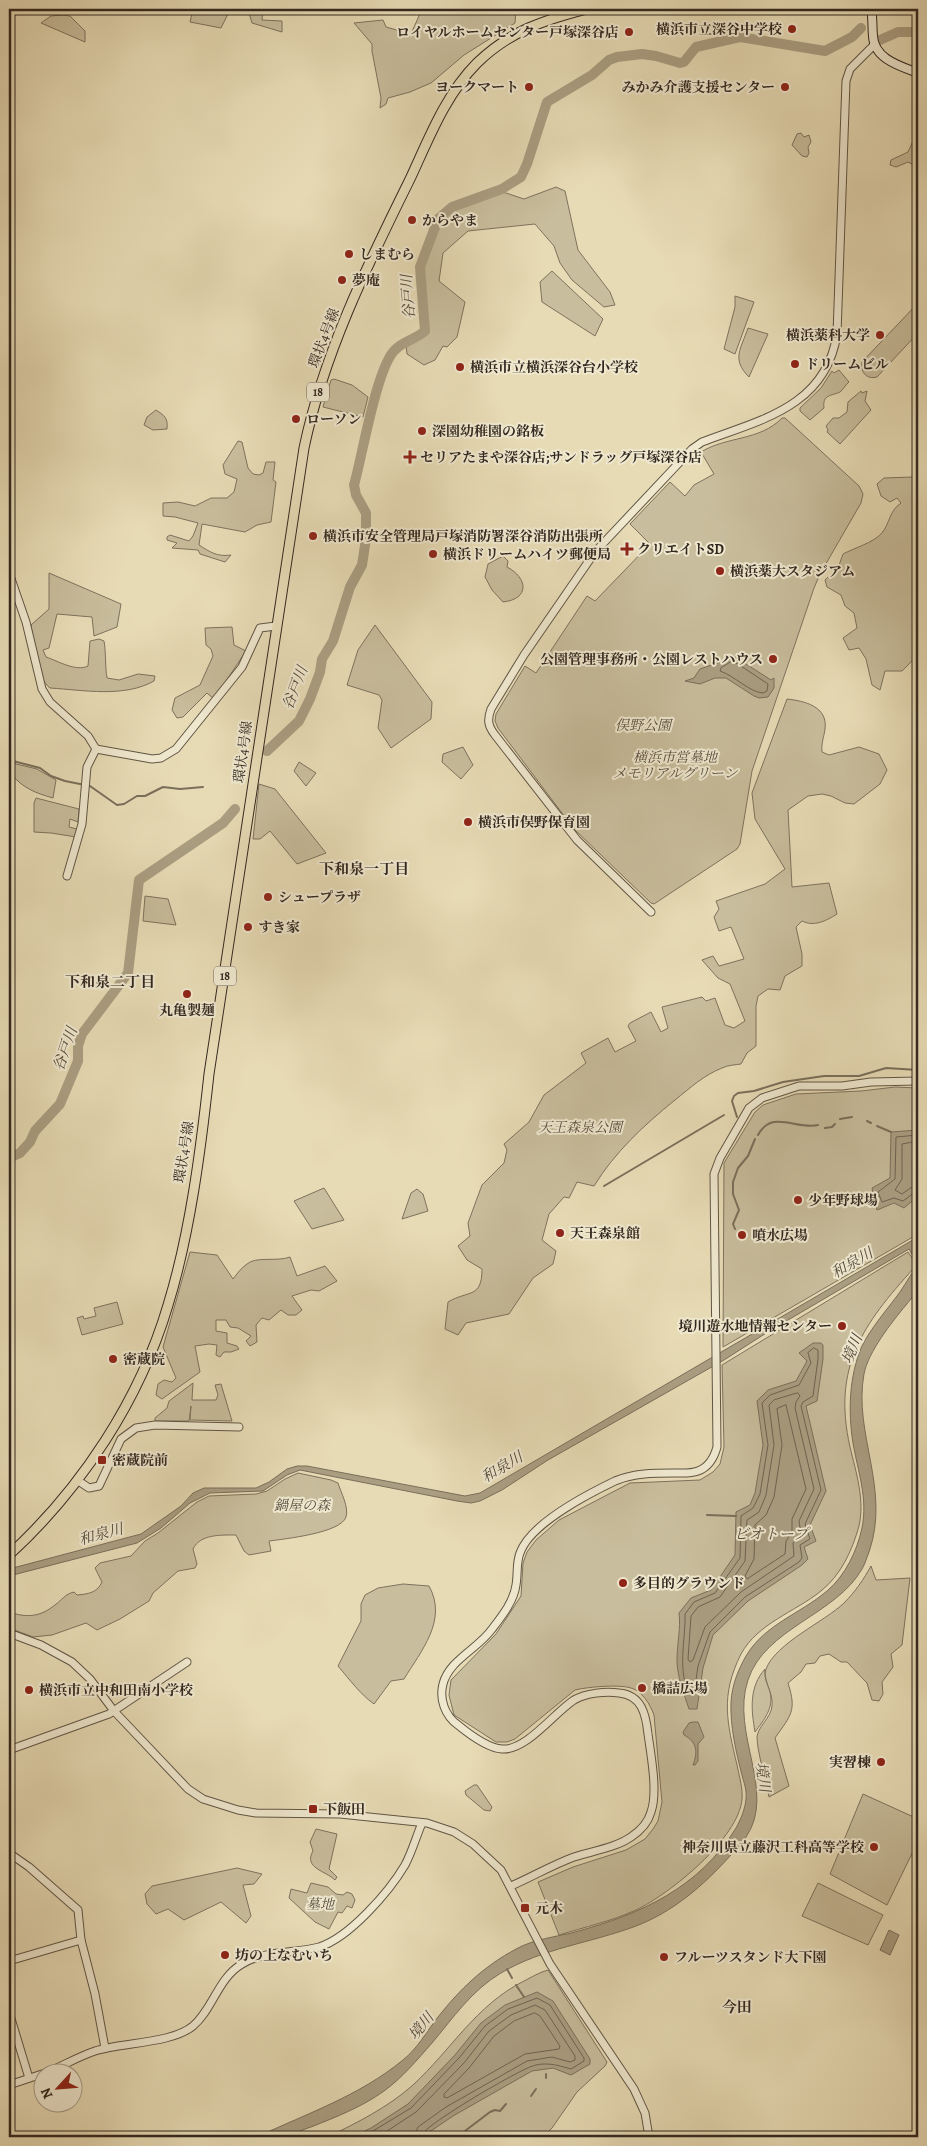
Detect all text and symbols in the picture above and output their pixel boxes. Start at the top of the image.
place label: 横浜市立深谷中学校 [656,20,782,39]
place label: ロイヤルホームセンター戸塚深谷店 [396,23,619,42]
marker: 横浜市立深谷中学校 [786,23,798,35]
marker: ロイヤルホームセンター戸塚深谷店 [623,26,635,38]
place label: ヨークマート [435,78,519,97]
place label: みかみ介護支援センター [622,78,775,97]
marker: ヨークマート [523,81,535,93]
marker: みかみ介護支援センター [779,81,791,93]
place label: からやま [422,211,478,230]
marker: からやま [406,214,418,226]
place label: しまむら [359,245,415,264]
marker: しまむら [343,248,355,260]
place label: 夢庵 [352,271,380,290]
water label: 谷戸川 [396,272,420,320]
marker: 夢庵 [336,274,348,286]
street label: 環状4号線 [304,305,344,371]
place label: 横浜薬科大学 [786,326,870,345]
marker: 横浜薬科大学 [874,329,886,341]
place label: ドリームビル [805,355,889,374]
place label: 横浜市立横浜深谷台小学校 [470,358,638,377]
marker: ドリームビル [789,358,801,370]
marker: 横浜市立横浜深谷台小学校 [454,361,466,373]
road number: 18 [307,382,329,402]
place label: ローソン [306,410,361,429]
marker: ローソン [290,413,302,425]
place label: 深園幼稚園の銘板 [432,422,544,441]
marker: 深園幼稚園の銘板 [416,425,428,437]
place label: セリアたまや深谷店;サンドラッグ戸塚深谷店 [420,448,702,467]
marker: セリアたまや深谷店;サンドラッグ戸塚深谷店 [404,451,416,463]
place label: 横浜市安全管理局戸塚消防署深谷消防出張所 [323,527,603,546]
marker: 横浜市安全管理局戸塚消防署深谷消防出張所 [307,530,319,542]
place label: クリエイトSD [637,540,724,559]
marker: クリエイトSD [621,543,633,555]
place label: 横浜ドリームハイツ郵便局 [443,545,611,564]
marker: 横浜ドリームハイツ郵便局 [427,548,439,560]
place label: 横浜薬大スタジアム [730,562,855,581]
marker: 横浜薬大スタジアム [714,565,726,577]
place label: 公園管理事務所・公園レストハウス [540,650,763,669]
marker: 公園管理事務所・公園レストハウス [767,653,779,665]
water label: 谷戸川 [278,662,313,713]
park label: 俣野公園 [615,716,673,735]
street label: 環状4号線 [229,720,257,784]
park label: 横浜市営墓地 メモリアルグリーン [613,748,738,783]
place label: 横浜市俣野保育園 [478,813,590,832]
marker: 横浜市俣野保育園 [462,816,474,828]
district label: 下和泉一丁目 [319,859,409,879]
place label: シュープラザ [278,888,361,907]
marker: シュープラザ [262,891,274,903]
place label: すき家 [258,918,300,937]
marker: すき家 [242,921,254,933]
road number: 18 [214,966,236,986]
district label: 下和泉二丁目 [65,972,155,992]
marker: 丸亀製麺 [181,988,193,1000]
place label: 丸亀製麺 [159,1001,215,1020]
water label: 谷戸川 [48,1023,82,1074]
park label: 天王森泉公園 [538,1118,624,1137]
street label: 環状4号線 [170,1120,198,1184]
place label: 少年野球場 [808,1191,878,1210]
marker: 少年野球場 [792,1194,804,1206]
place label: 天王森泉館 [570,1224,640,1243]
place label: 噴水広場 [752,1226,808,1245]
marker: 天王森泉館 [554,1227,566,1239]
marker: 噴水広場 [736,1229,748,1241]
water label: 和泉川 [828,1242,878,1283]
place label: 境川遊水地情報センター [679,1317,832,1336]
marker: 境川遊水地情報センター [836,1320,848,1332]
water label: 境川 [837,1329,868,1367]
place label: 密蔵院 [123,1350,165,1369]
marker: 密蔵院 [107,1353,119,1365]
water label: 和泉川 [478,1446,528,1487]
place label: 密蔵院前 [112,1451,168,1470]
marker: 密蔵院前 [96,1454,108,1466]
park label: 鍋屋の森 [274,1496,332,1515]
water label: 和泉川 [77,1518,127,1549]
water label: ビオトープ [734,1524,811,1544]
place label: 多目的グラウンド [633,1574,745,1593]
marker: 多目的グラウンド [617,1577,629,1589]
place label: 橋詰広場 [652,1679,708,1698]
place label: 横浜市立中和田南小学校 [39,1681,193,1700]
marker: 橋詰広場 [636,1682,648,1694]
marker: 横浜市立中和田南小学校 [23,1684,35,1696]
place label: 実習棟 [829,1753,871,1772]
marker: 実習棟 [875,1756,887,1768]
water label: 境川 [751,1761,775,1795]
place label: 下飯田 [323,1800,365,1819]
marker: 下飯田 [307,1803,319,1815]
place label: 神奈川県立藤沢工科高等学校 [682,1838,864,1857]
marker: 神奈川県立藤沢工科高等学校 [868,1841,880,1853]
park label: 墓地 [306,1895,336,1914]
place label: 元木 [535,1899,563,1918]
marker: 元木 [519,1902,531,1914]
place label: 坊の上なむいち [235,1946,333,1965]
place label: フルーツスタンド大下園 [674,1948,827,1967]
marker: 坊の上なむいち [219,1949,231,1961]
marker: フルーツスタンド大下園 [658,1951,670,1963]
district label: 今田 [722,1997,752,2017]
water label: 境川 [404,2007,440,2044]
north arrow [32,2064,82,2114]
text: N [36,2085,58,2102]

